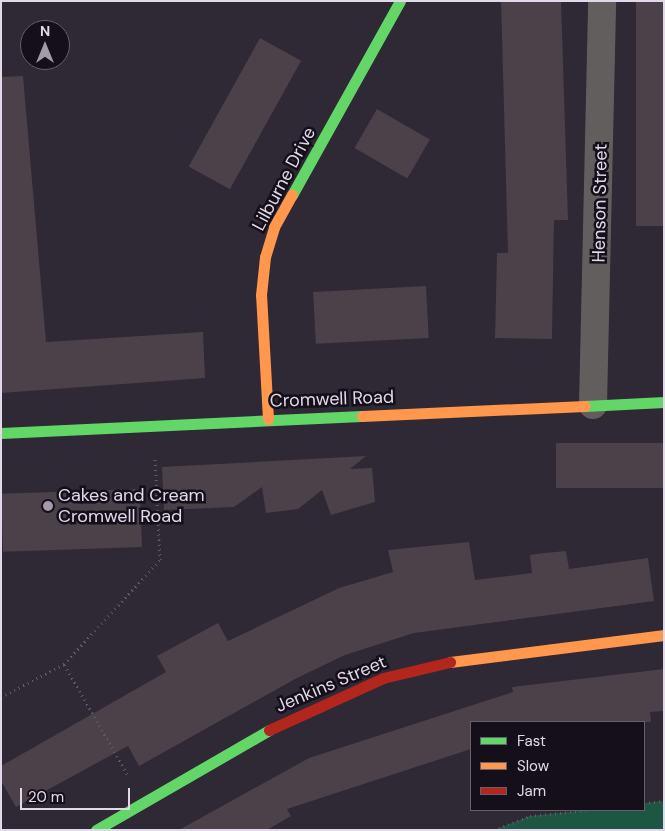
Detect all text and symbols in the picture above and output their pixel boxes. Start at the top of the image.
north arrow [20,20,70,70]
text: N [40,22,50,40]
street label: Lilburne Drive [248,124,320,234]
street label: Henson Street [588,143,612,263]
street label: Cromwell Road [270,386,394,412]
place label: Cakes and Cream Cromwell Road [58,485,205,528]
marker: Cakes and Cream Cromwell Road [42,500,54,512]
street label: Jenkins Street [272,651,390,717]
legend [470,721,645,811]
text: Fast [517,731,546,751]
text: Slow [517,756,549,776]
scale bar [22,778,132,810]
text: Jam [517,781,546,801]
text: 20 m [28,787,64,807]

